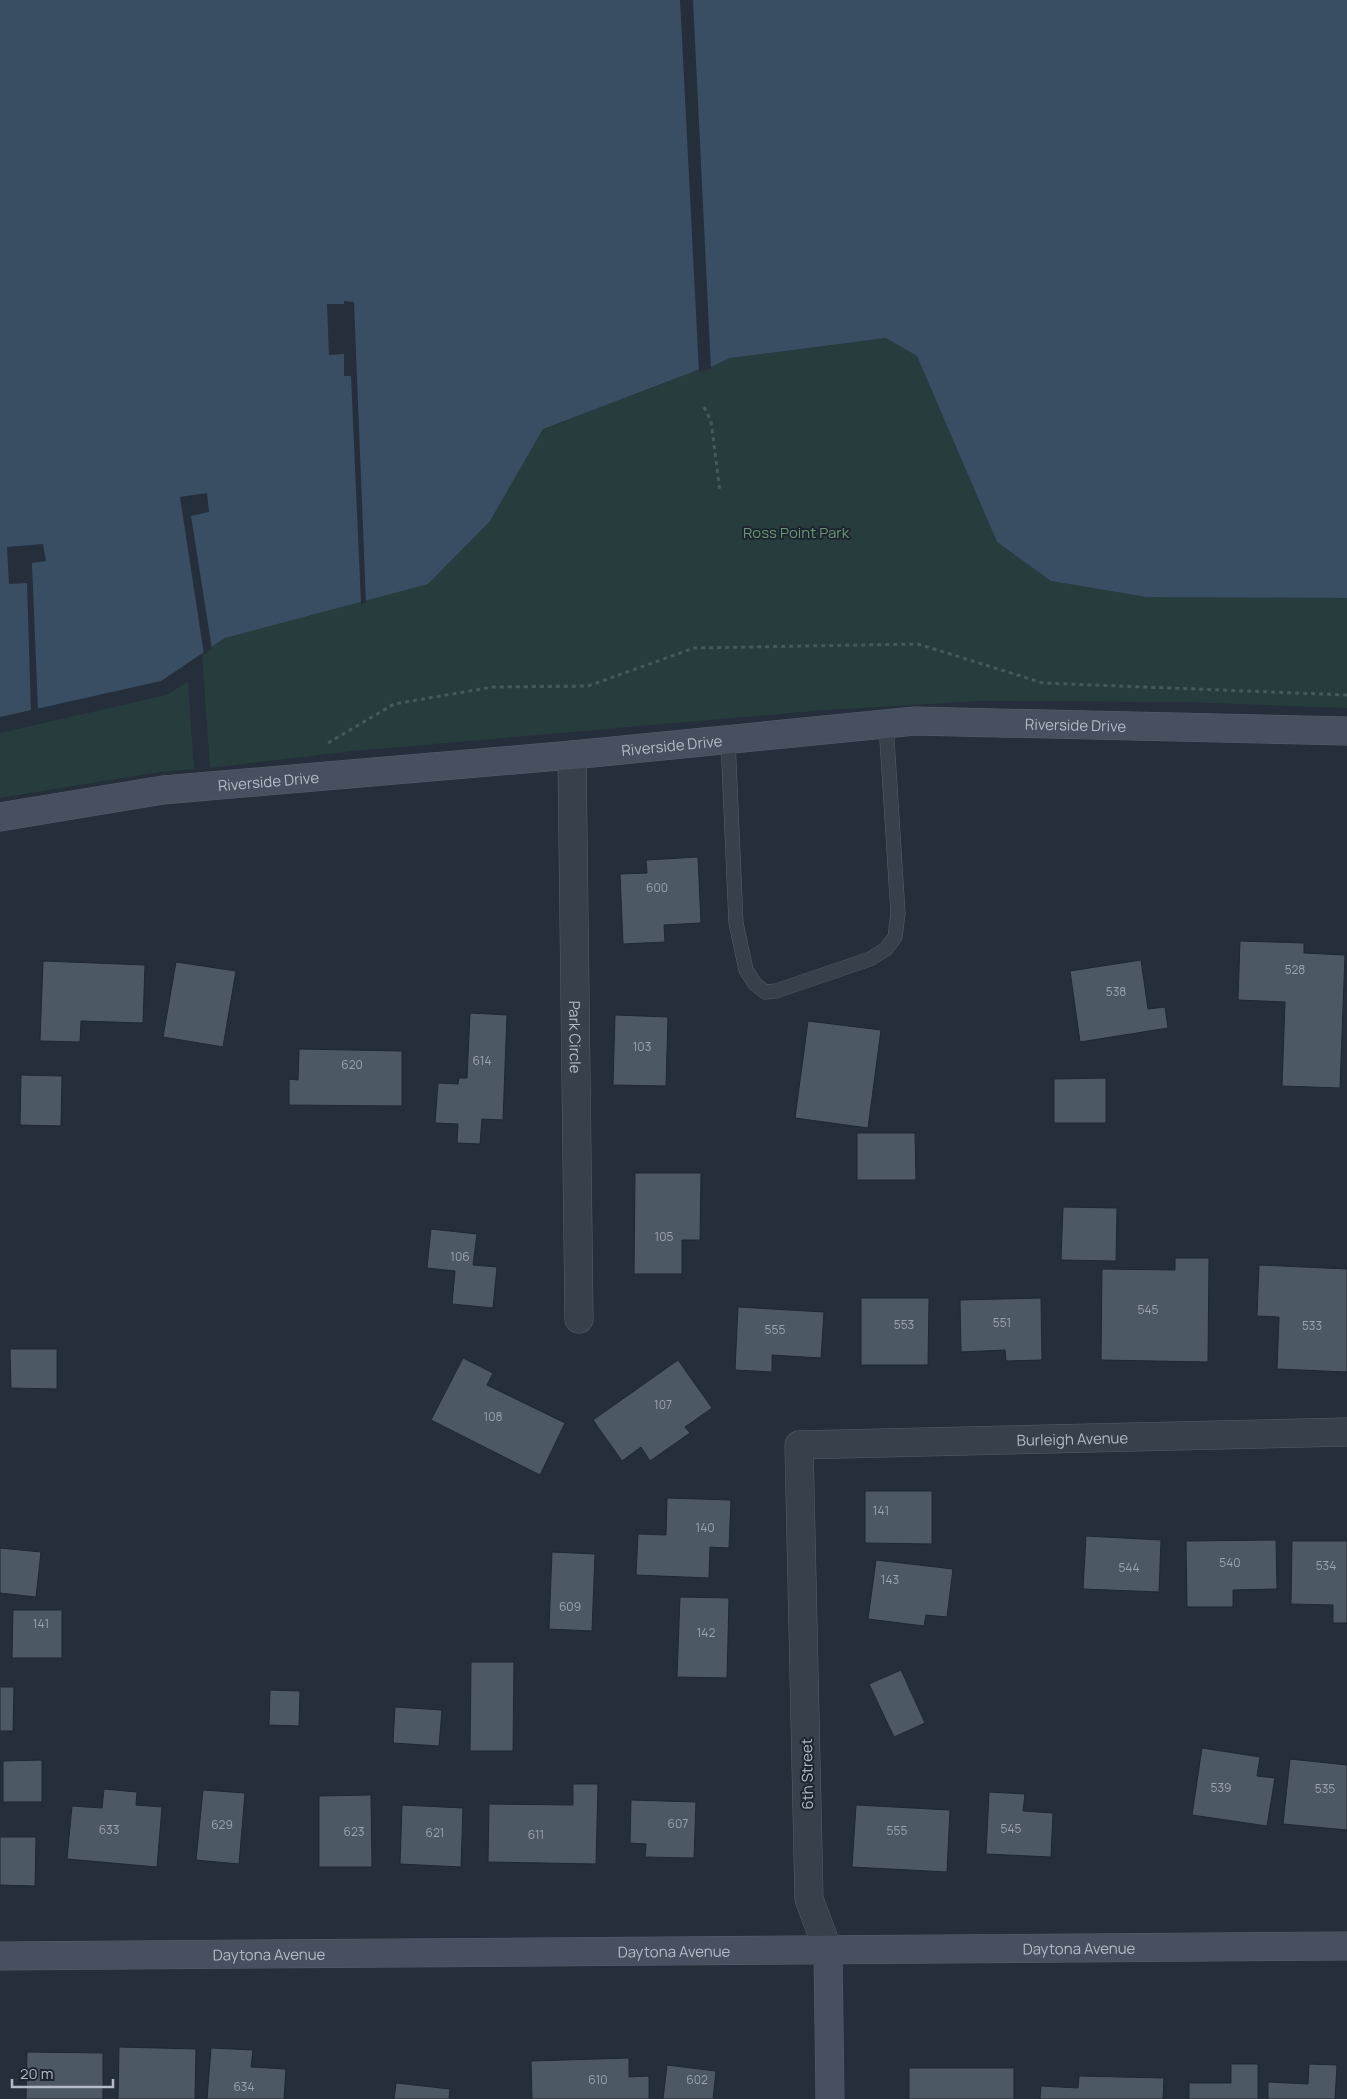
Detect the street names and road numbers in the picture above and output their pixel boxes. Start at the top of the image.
street label: Riverside Drive [1025,713,1127,736]
street label: Riverside Drive [620,730,723,761]
street label: Riverside Drive [217,766,320,796]
street label: Park Circle [565,1000,586,1074]
street label: Burleigh Avenue [1016,1427,1129,1450]
street label: 6th Street [796,1738,818,1810]
street label: Daytona Avenue [1023,1937,1136,1959]
street label: Daytona Avenue [618,1940,731,1962]
street label: Daytona Avenue [213,1943,326,1965]

